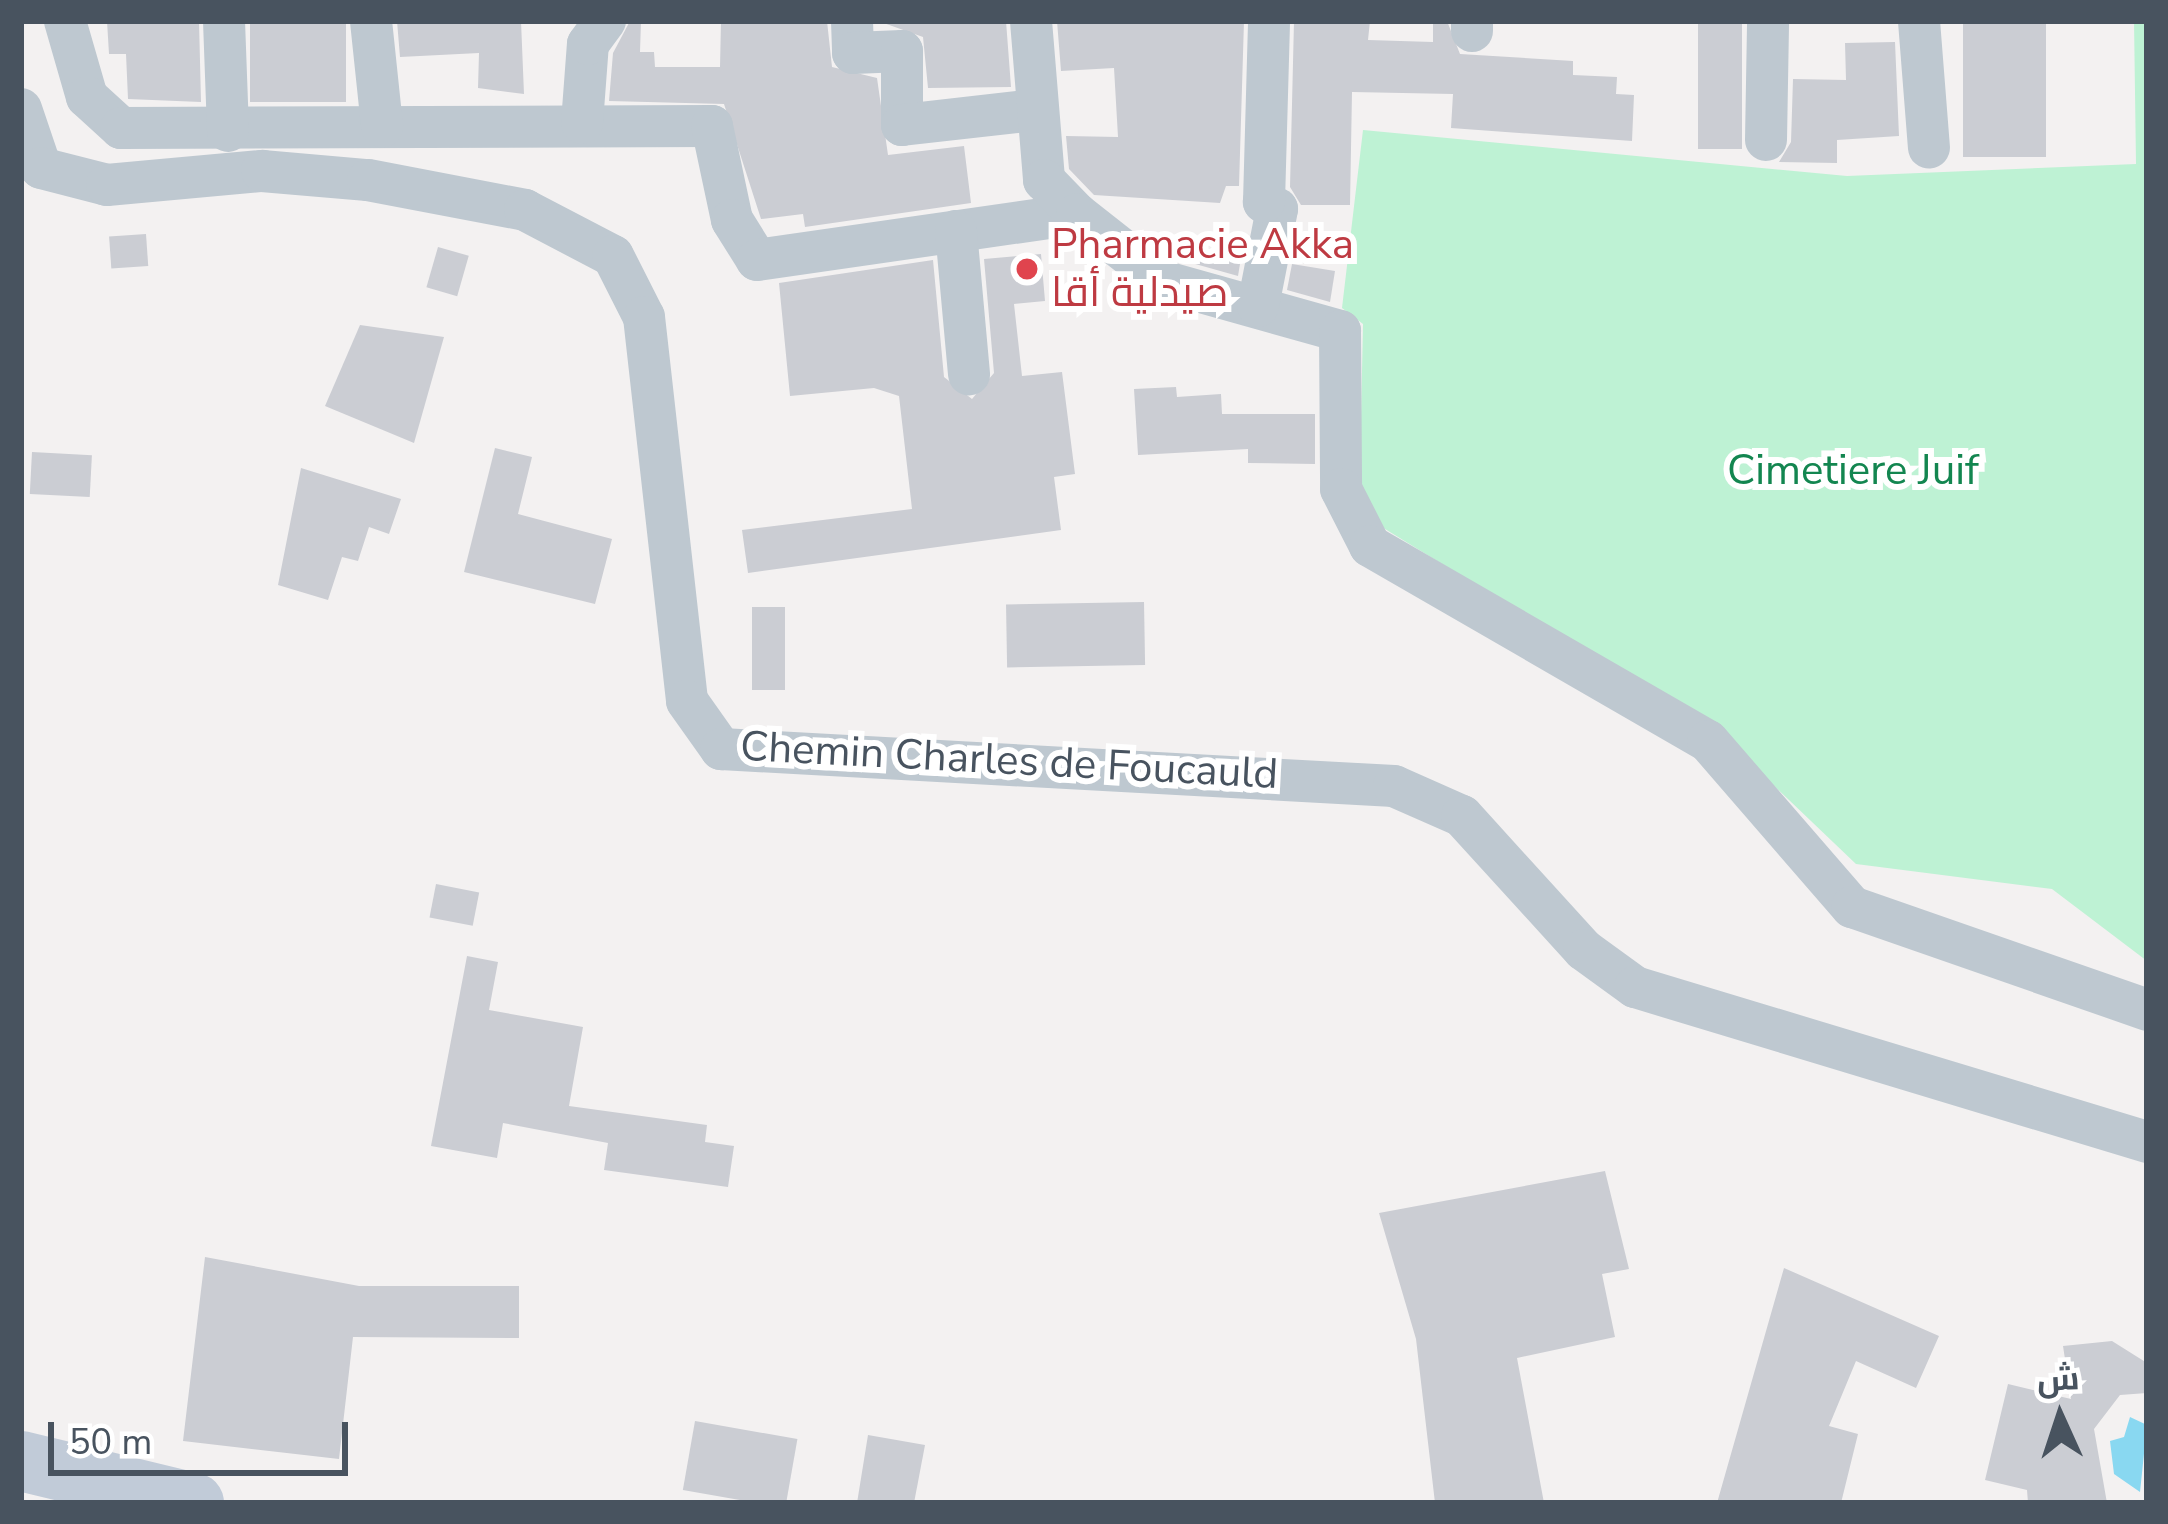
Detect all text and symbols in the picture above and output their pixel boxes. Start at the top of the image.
place label: Pharmacie Akka صيدلية أقا [1051,220,1354,318]
marker: Pharmacie Akka صيدلية أقا [1014,256,1040,282]
park label: Cimetiere Juif [1727,446,1979,496]
street label: Chemin Charles de Foucauld [739,722,1279,800]
north arrow [2000,1356,2120,1476]
text: ش [2036,1356,2080,1403]
scale bar [54,1398,354,1472]
text: 50 m [69,1418,152,1467]

